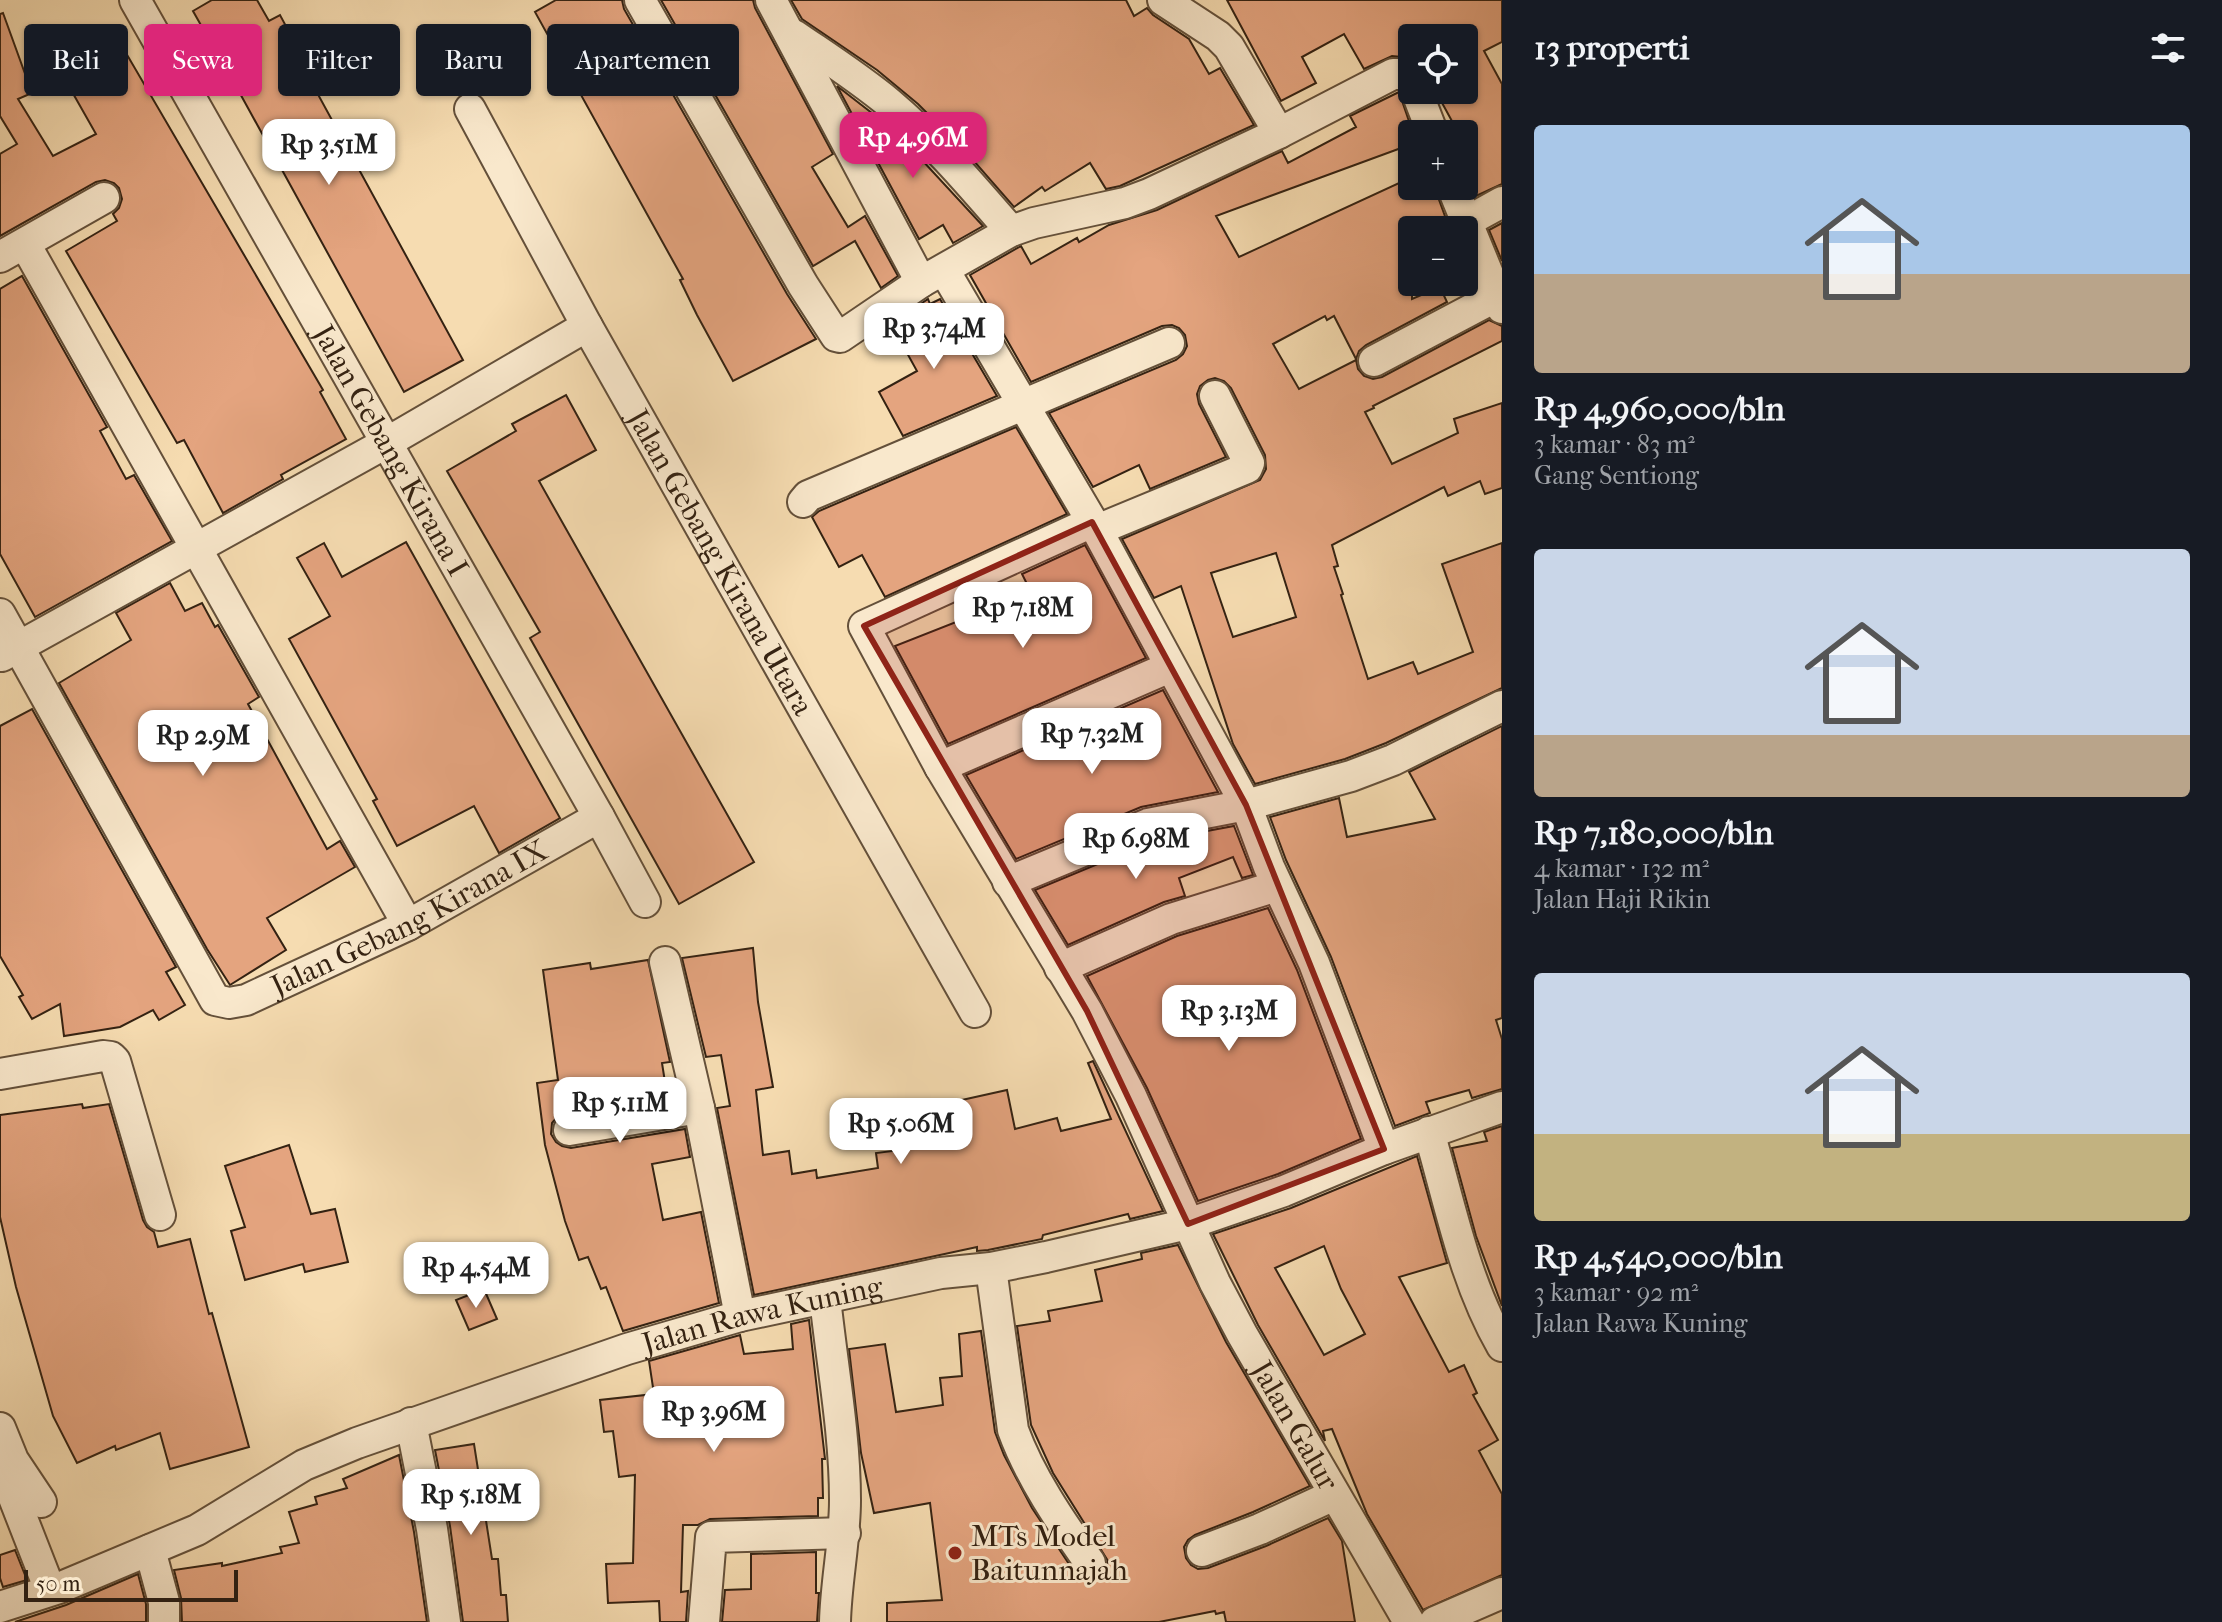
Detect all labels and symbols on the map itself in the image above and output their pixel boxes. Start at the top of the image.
pin: Rp 4.96M [830,112,996,180]
pin: Rp 3.51M [246,119,412,187]
pin: Rp 3.74M [851,303,1017,371]
street label: Jalan Gebang Kirana I [305,317,476,582]
street label: Jalan Gebang Kirana Utara [619,401,822,722]
pin: Rp 7.18M [940,582,1106,650]
pin: Rp 7.32M [1009,708,1175,776]
pin: Rp 2.9M [129,710,277,778]
pin: Rp 6.98M [1053,813,1219,881]
street label: Jalan Gebang Kirana IX [264,832,554,1004]
pin: Rp 3.13M [1146,985,1312,1053]
pin: Rp 5.11M [537,1077,703,1145]
pin: Rp 5.06M [818,1098,984,1166]
pin: Rp 4.54M [393,1242,559,1310]
street label: Jalan Rawa Kuning [636,1268,887,1362]
street label: Jalan Galur [1243,1353,1346,1497]
pin: Rp 3.96M [631,1386,797,1454]
pin: Rp 5.18M [388,1469,554,1537]
place label: MTs Model Baitunnajah [971,1519,1128,1588]
marker: MTs Model Baitunnajah [946,1544,964,1562]
scale bar [24,1566,238,1602]

